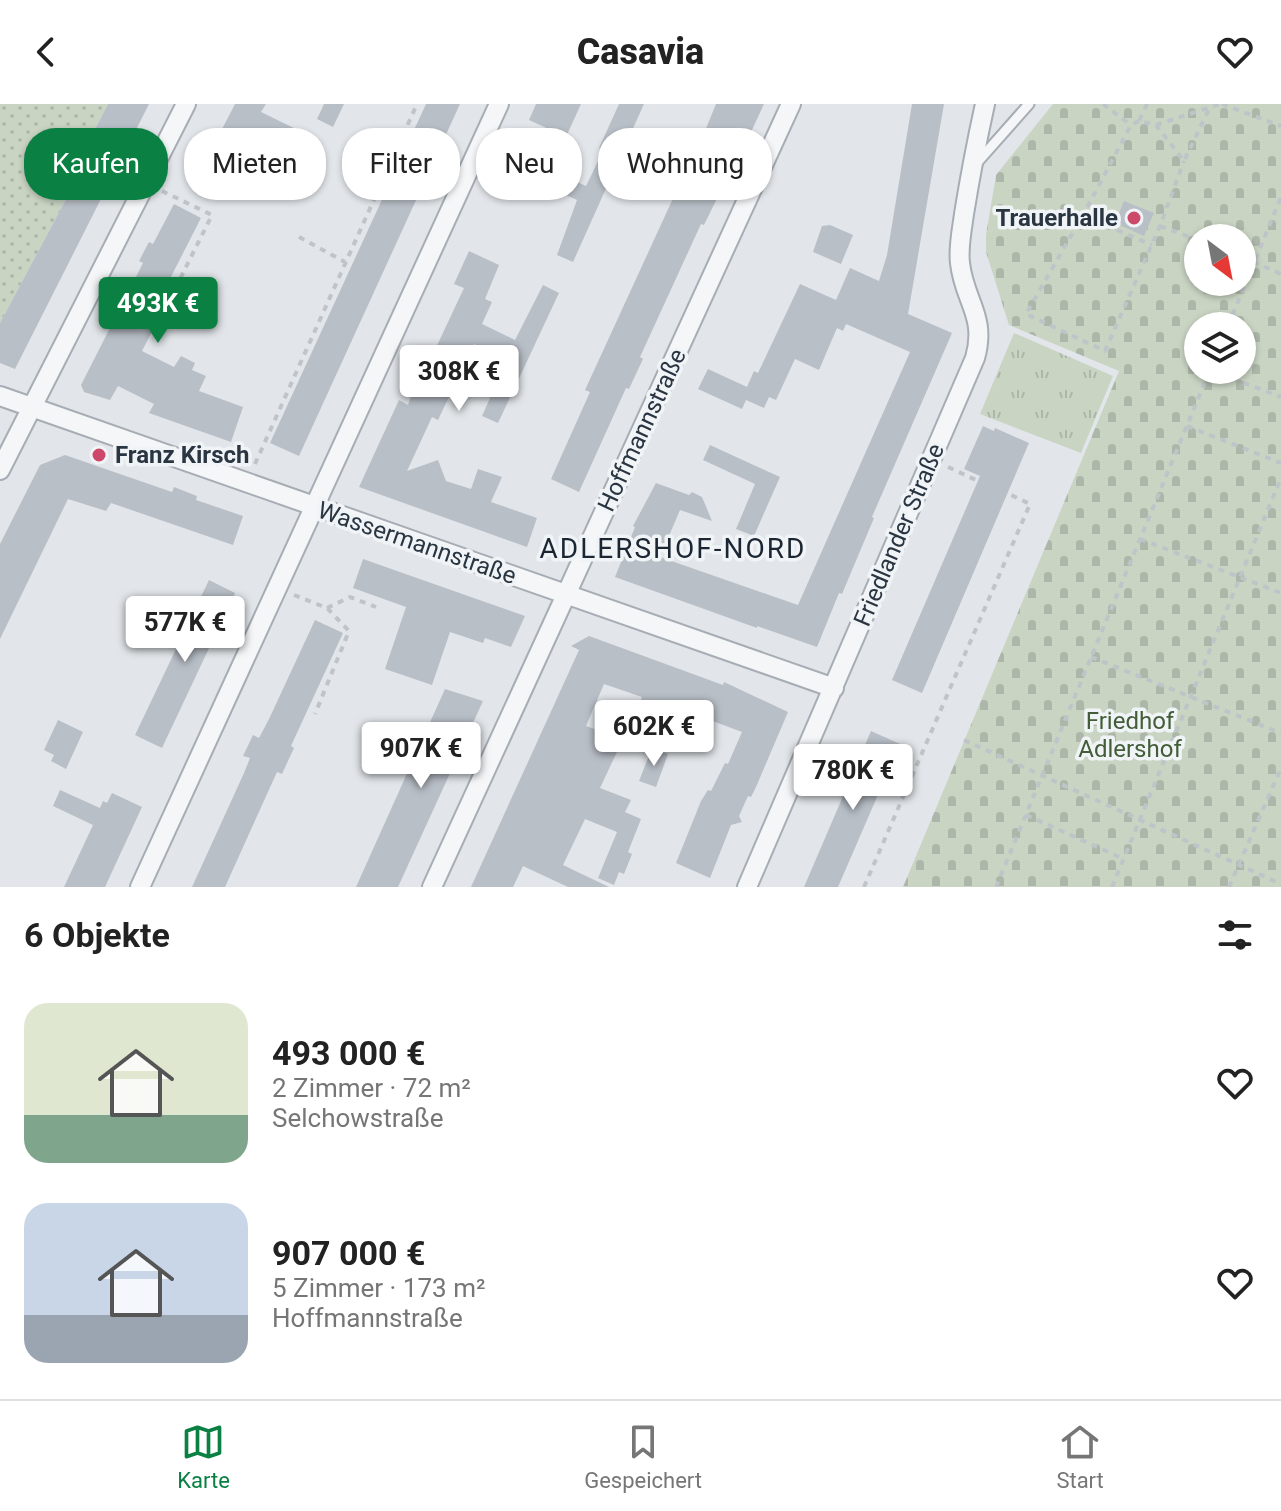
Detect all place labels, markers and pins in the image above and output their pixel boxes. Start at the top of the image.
place label: Trauerhalle [996,204,1118,232]
marker: Trauerhalle [1125,209,1143,227]
pin: 493K € [93,277,223,345]
pin: 308K € [394,345,524,413]
place label: Franz Kirsch [115,441,249,469]
marker: Franz Kirsch [90,446,108,464]
pin: 577K € [120,596,250,664]
pin: 602K € [589,700,719,768]
pin: 907K € [356,722,486,790]
pin: 780K € [788,744,918,812]

